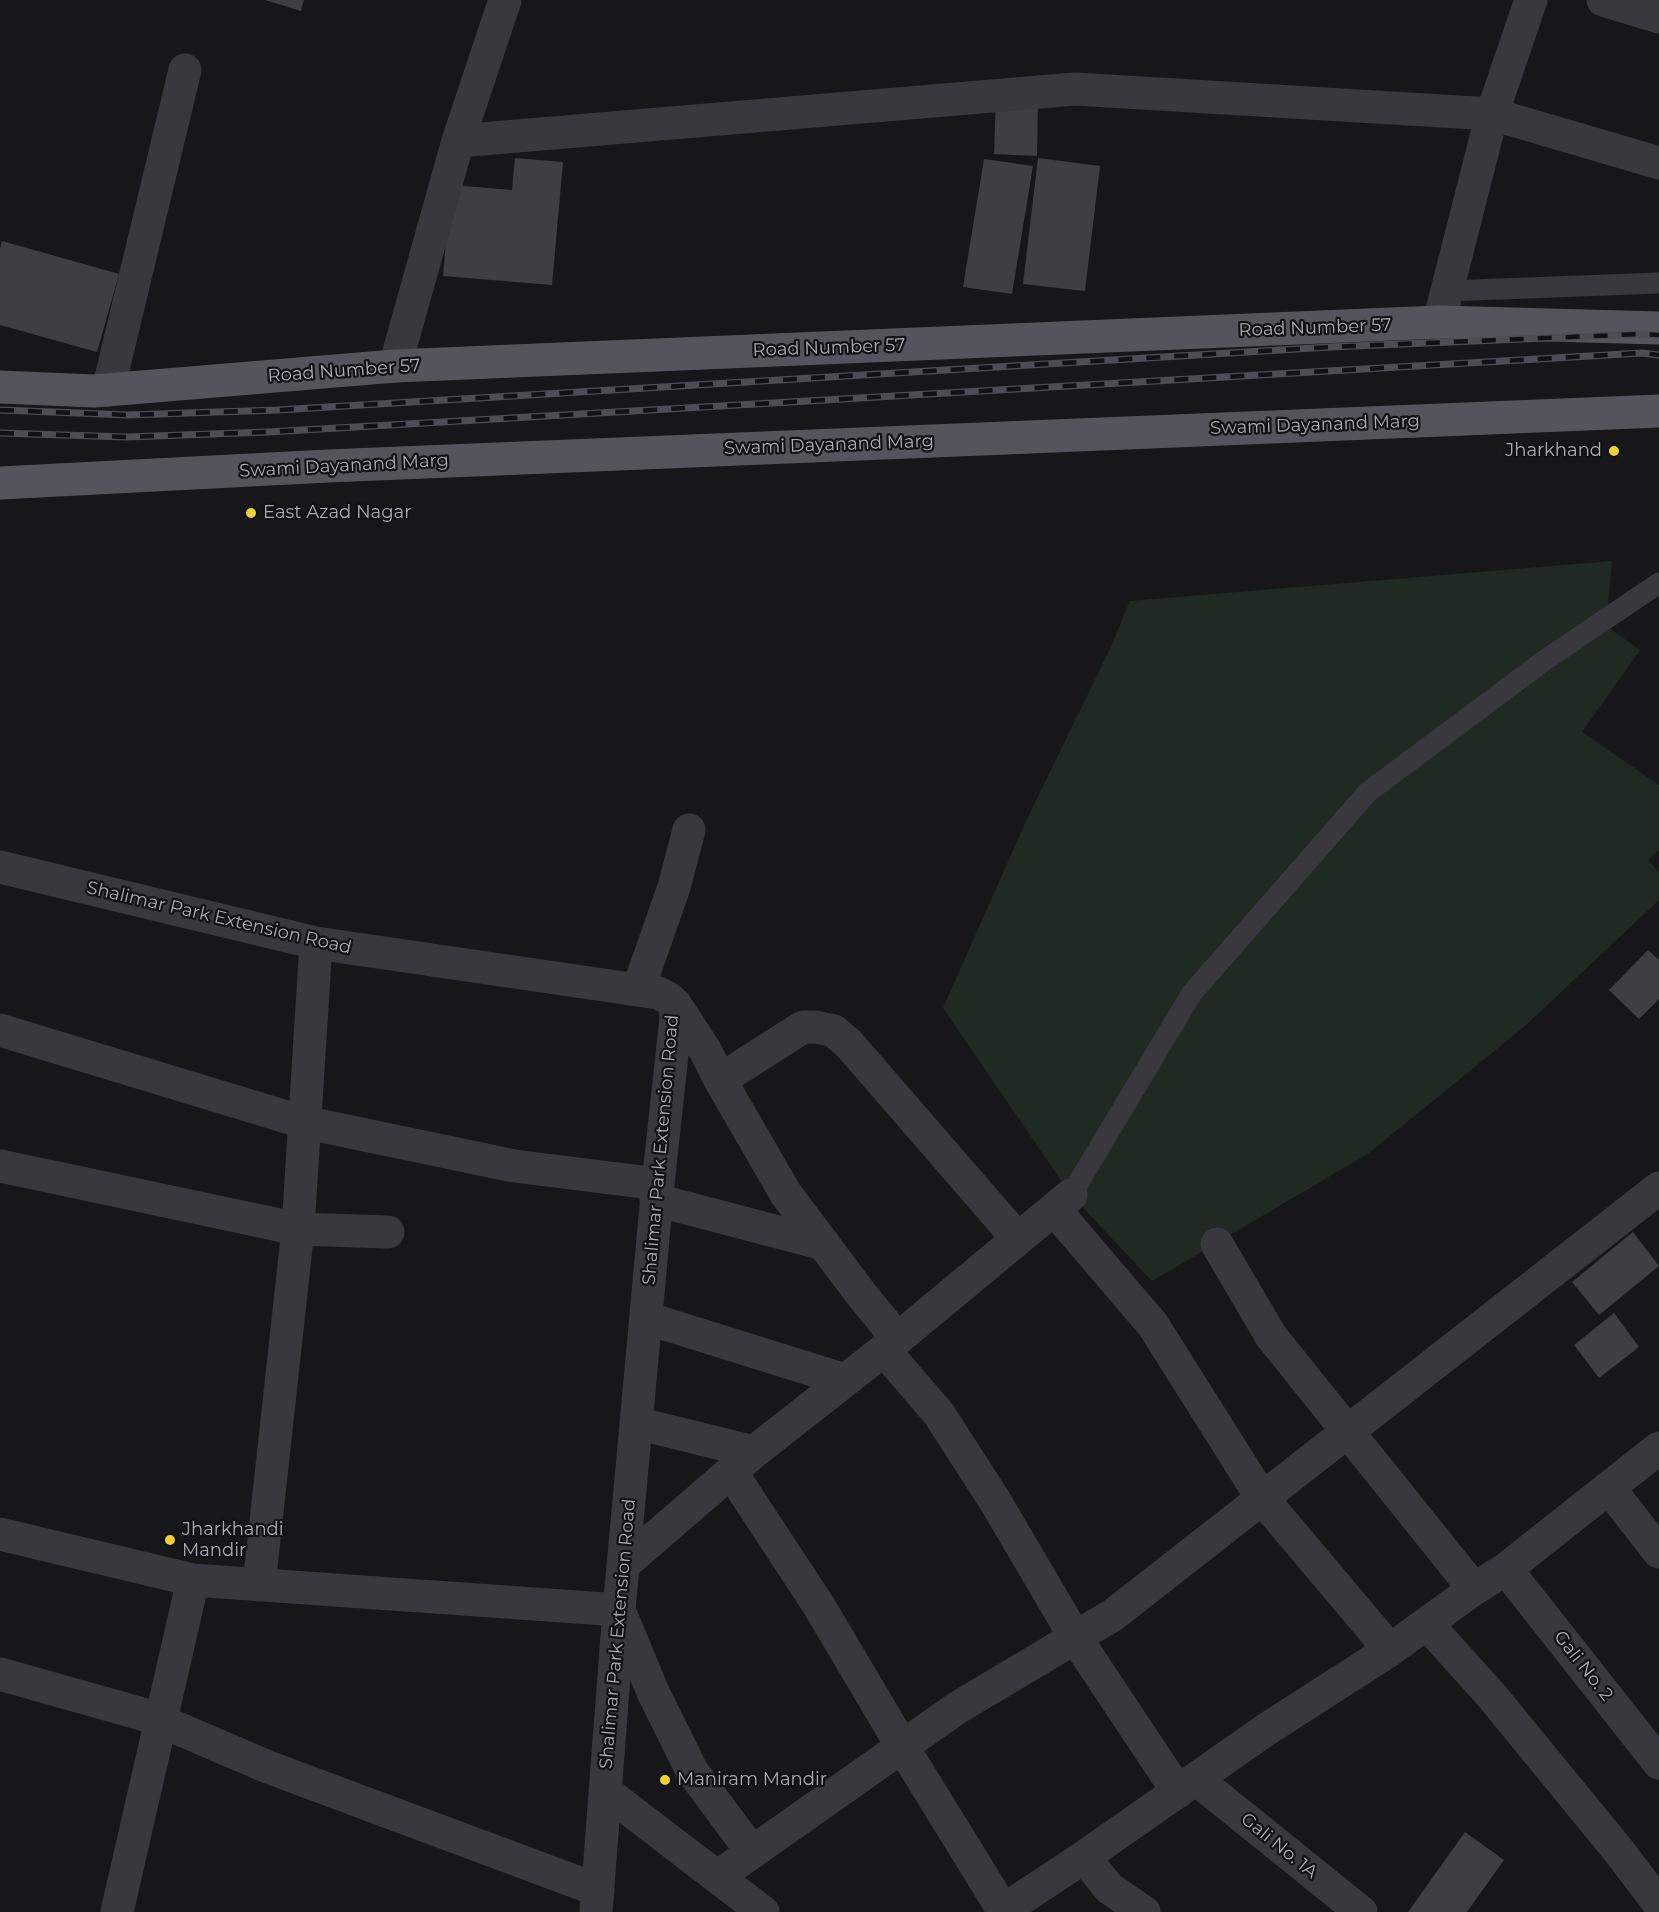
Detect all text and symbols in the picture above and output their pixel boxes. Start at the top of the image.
street label: Road Number 57 [1238,315,1392,341]
street label: Road Number 57 [752,335,906,361]
street label: Road Number 57 [267,355,421,387]
street label: Swami Dayanand Marg [1210,411,1420,439]
street label: Swami Dayanand Marg [724,431,934,459]
place label: Jharkhand [1505,440,1602,462]
marker: Jharkhand [1607,444,1621,458]
street label: Swami Dayanand Marg [239,450,449,482]
place label: East Azad Nagar [263,502,411,524]
marker: East Azad Nagar [244,506,258,520]
street label: Shalimar Park Extension Road [84,877,354,959]
street label: Shalimar Park Extension Road [638,1014,684,1286]
street label: Shalimar Park Extension Road [595,1498,641,1770]
place label: Jharkhandi Mandir [182,1519,284,1562]
marker: Jharkhandi Mandir [163,1533,177,1547]
street label: Gali No. 2 [1549,1627,1617,1705]
place label: Maniram Mandir [677,1769,827,1791]
marker: Maniram Mandir [658,1773,672,1787]
street label: Gali No. 1A [1236,1808,1322,1884]

